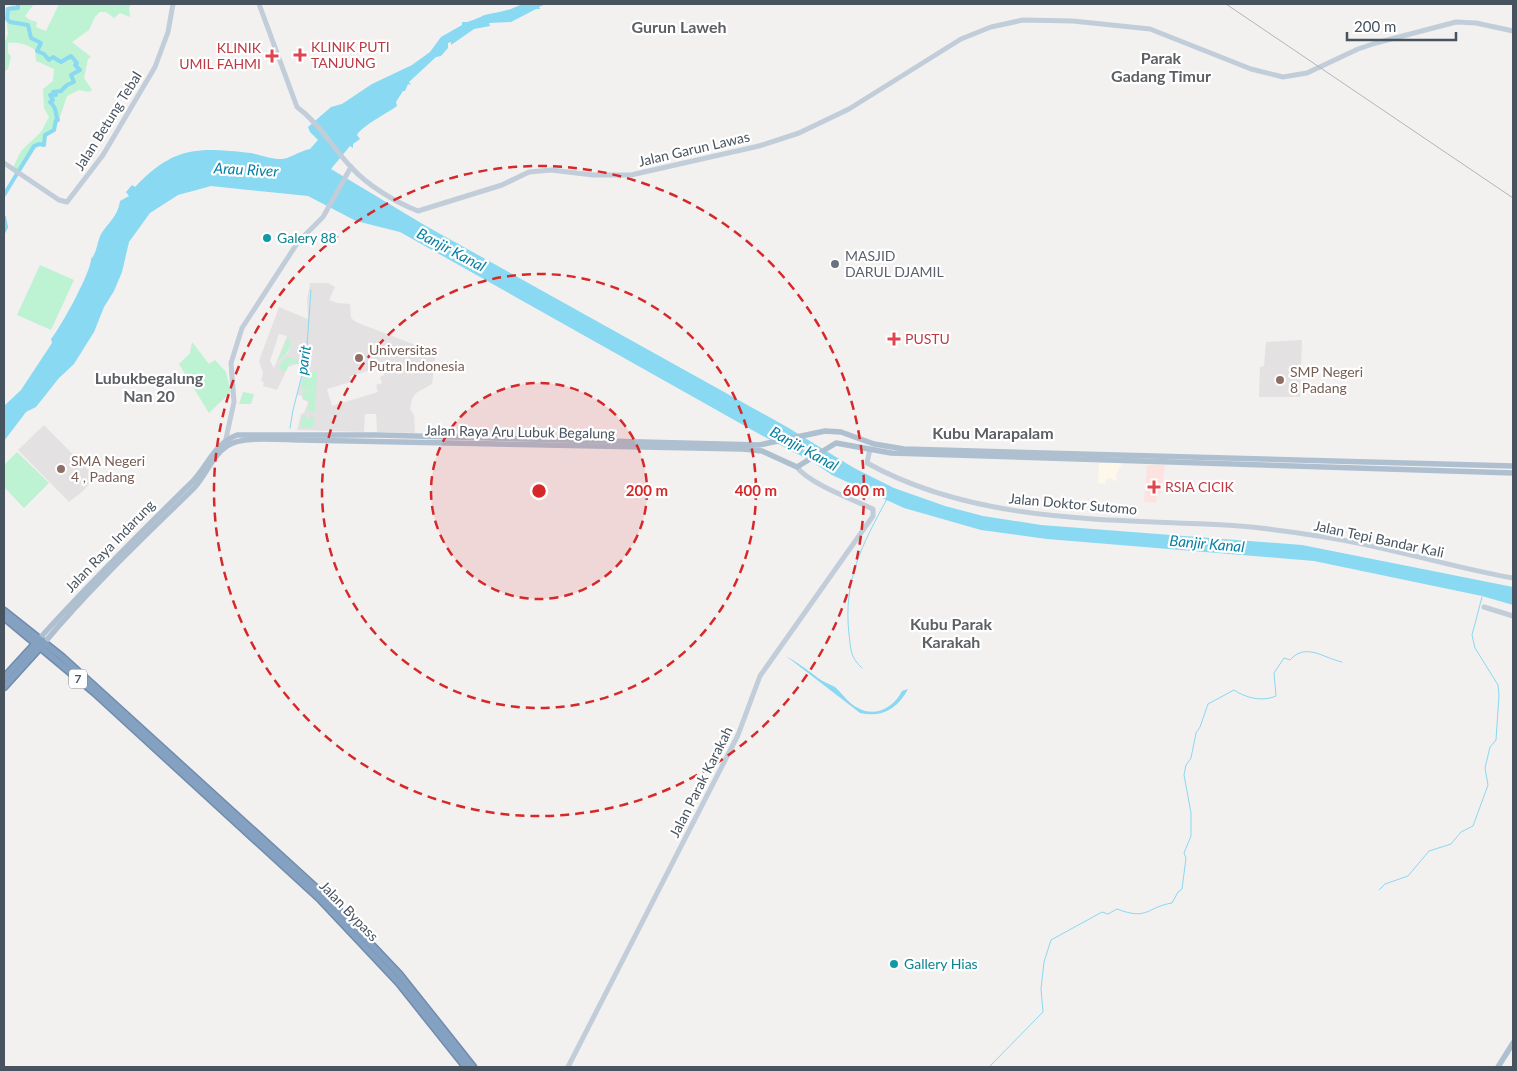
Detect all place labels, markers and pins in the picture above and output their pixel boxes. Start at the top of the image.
place label: KLINIK PUTI TANJUNG [311,38,390,71]
place label: KLINIK UMIL FAHMI [179,39,262,72]
marker: KLINIK PUTI TANJUNG [293,48,307,62]
marker: KLINIK UMIL FAHMI [265,49,279,63]
place label: Galery 88 [277,229,337,246]
marker: Galery 88 [261,232,273,244]
place label: MASJID DARUL DJAMIL [845,247,944,280]
marker: MASJID DARUL DJAMIL [829,258,841,270]
place label: PUSTU [905,330,950,347]
marker: PUSTU [887,332,901,346]
place label: Universitas Putra Indonesia [369,341,465,374]
marker: Universitas Putra Indonesia [353,352,365,364]
place label: SMP Negeri 8 Padang [1290,363,1363,396]
marker: SMP Negeri 8 Padang [1274,374,1286,386]
place label: SMA Negeri 4 , Padang [71,452,145,485]
marker: SMA Negeri 4 , Padang [55,463,67,475]
place label: RSIA CICIK [1165,478,1234,495]
marker: RSIA CICIK [1147,480,1161,494]
centre of rings [530,482,548,500]
place label: Gallery Hias [904,955,978,972]
marker: Gallery Hias [888,958,900,970]

